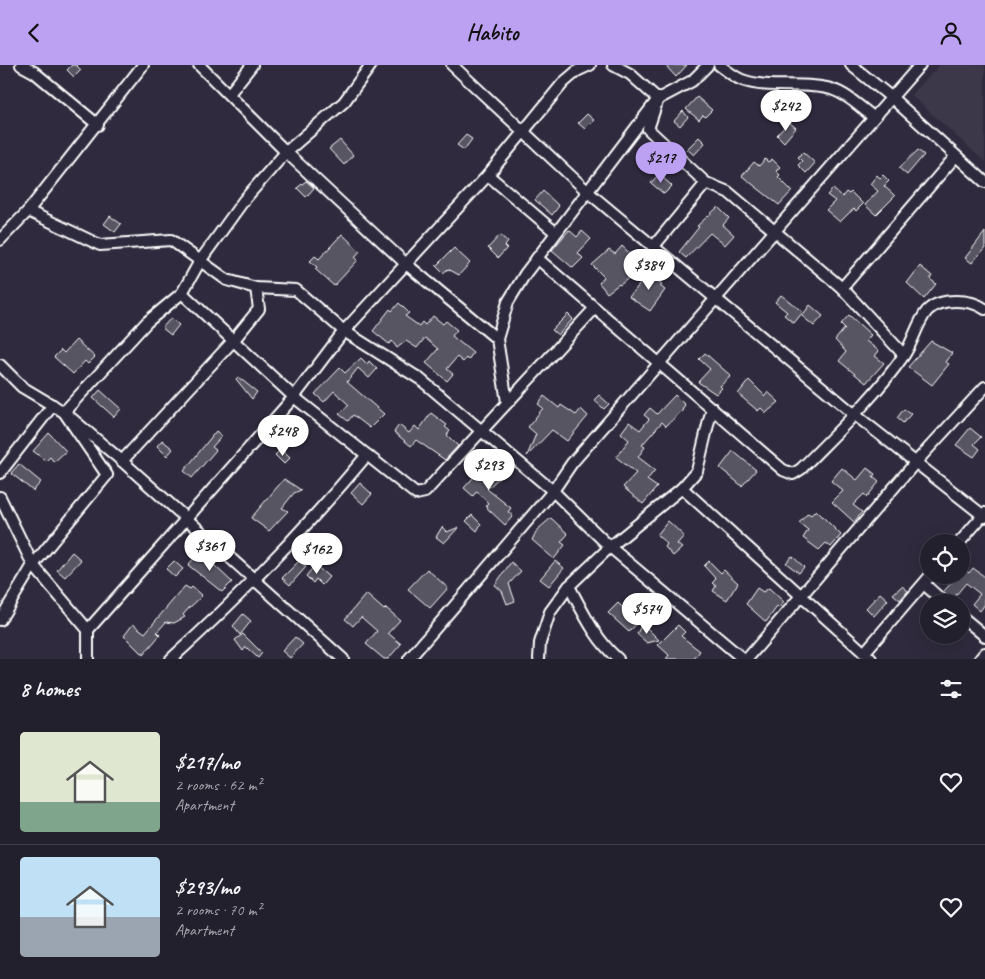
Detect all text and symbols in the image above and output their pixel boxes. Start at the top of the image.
icon: back [20,19,48,47]
text: Habito [467,19,518,47]
icon: person [937,19,965,47]
pin: $242 [756,89,816,132]
text: $242 [772,96,800,116]
pin: $217 [631,141,691,184]
text: $217 [647,148,675,168]
pin: $384 [619,249,679,291]
text: $384 [635,255,663,275]
pin: $248 [253,415,313,457]
text: $248 [269,421,297,441]
pin: $293 [459,449,519,491]
text: $293 [475,455,503,475]
pin: $361 [180,529,240,572]
pin: $162 [287,533,347,575]
map controls [920,534,970,644]
button: locate [920,534,970,584]
text: $361 [195,536,225,556]
text: $162 [302,539,332,559]
pin: $574 [617,593,677,635]
button: layers [920,594,970,644]
text: $574 [633,599,661,619]
icon: filters [937,675,965,703]
text: 8 homes [20,676,79,702]
text: $217/mo [175,749,240,775]
icon: home [60,752,120,812]
icon: heart [937,768,965,796]
text: 2 rooms · 62 m² [175,775,261,795]
text: Apartment [175,795,234,815]
text: $293/mo [175,874,239,900]
icon: home [60,877,120,937]
icon: heart [937,893,965,921]
text: 2 rooms · 70 m² [175,900,261,920]
text: Apartment [175,920,234,940]

